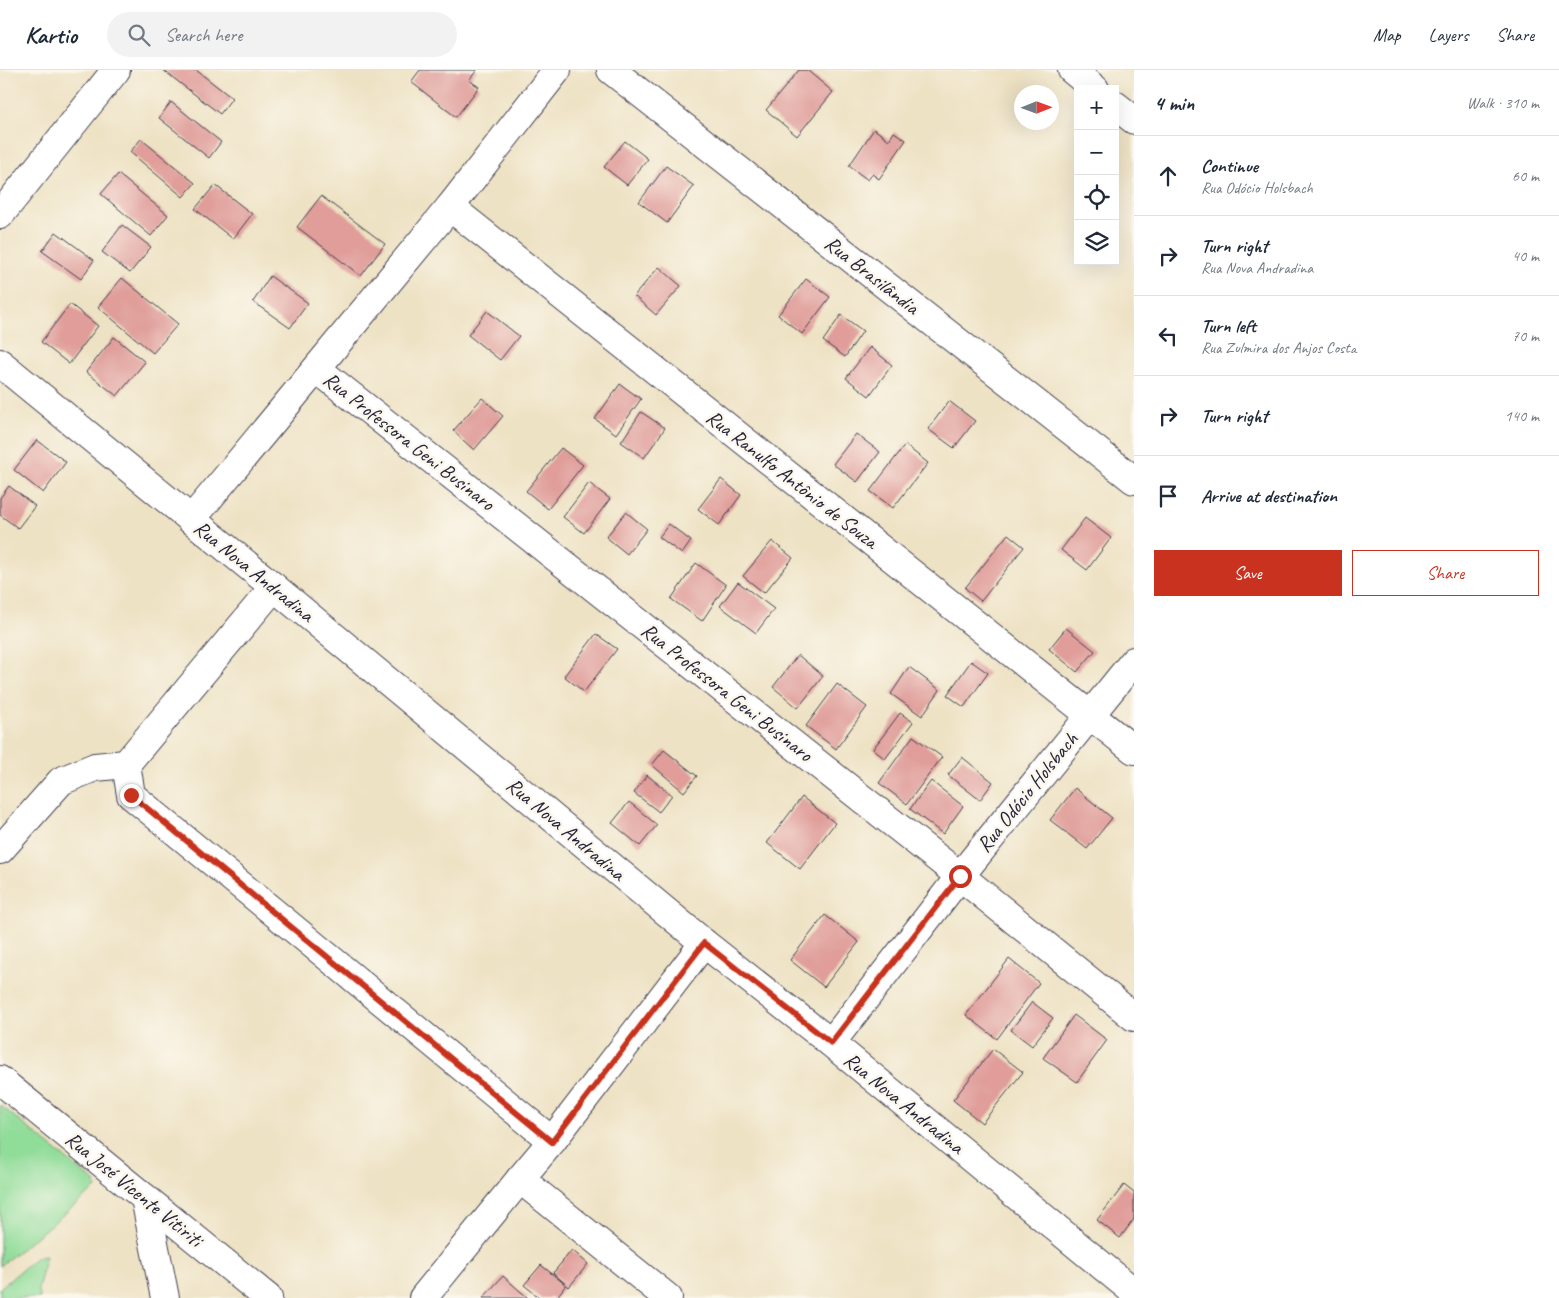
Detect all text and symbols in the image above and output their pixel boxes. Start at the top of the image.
search box [107,12,457,57]
text: Kartio [25,20,77,50]
icon: search [125,21,153,49]
text: Search here [165,23,242,47]
text: Map [1373,24,1401,46]
text: Layers [1429,24,1468,46]
text: Share [1496,24,1534,46]
north arrow [1014,85,1059,130]
map controls [1074,85,1119,265]
button: + [1074,85,1119,130]
text: 4 min [1154,90,1194,116]
text: Walk · 310 m [1467,93,1539,113]
button: − [1074,130,1119,175]
text: Continue [1201,154,1258,178]
icon: ahead [1154,162,1182,190]
text: 60 m [1512,166,1539,186]
button: locate [1074,175,1119,220]
text: Rua Odócio Holsbach [1201,178,1313,198]
button: layers [1074,220,1119,265]
street label: Rua Brasilândia [820,230,926,321]
text: Turn right [1201,234,1268,258]
icon: right [1154,242,1182,270]
text: 40 m [1512,246,1539,266]
text: Rua Nova Andradina [1201,258,1313,278]
text: Turn left [1201,314,1256,338]
icon: left [1154,322,1182,350]
text: 70 m [1512,326,1539,346]
text: Rua Zulmira dos Anjos Costa [1201,338,1356,358]
street label: Rua Professora Geni Businaro [318,366,501,517]
icon: right [1154,402,1182,430]
street label: Rua Ranulfo Antônio de Souza [701,404,885,556]
text: Turn right [1201,404,1268,428]
text: 140 m [1505,406,1539,426]
icon: arrive [1154,482,1182,510]
text: Arrive at destination [1201,484,1337,508]
street label: Rua Nova Andradina [189,515,321,629]
button: Save [1154,550,1342,596]
button: Share [1352,550,1539,596]
street label: Rua Professora Geni Businaro [636,617,819,768]
street label: Rua Odócio Holsbach [971,726,1084,857]
street label: Rua Nova Andradina [501,772,632,887]
route end [120,784,143,807]
route start [949,865,972,888]
street label: Rua Nova Andradina [839,1047,971,1161]
street label: Rua José Vicente Vitiriti [60,1126,210,1254]

